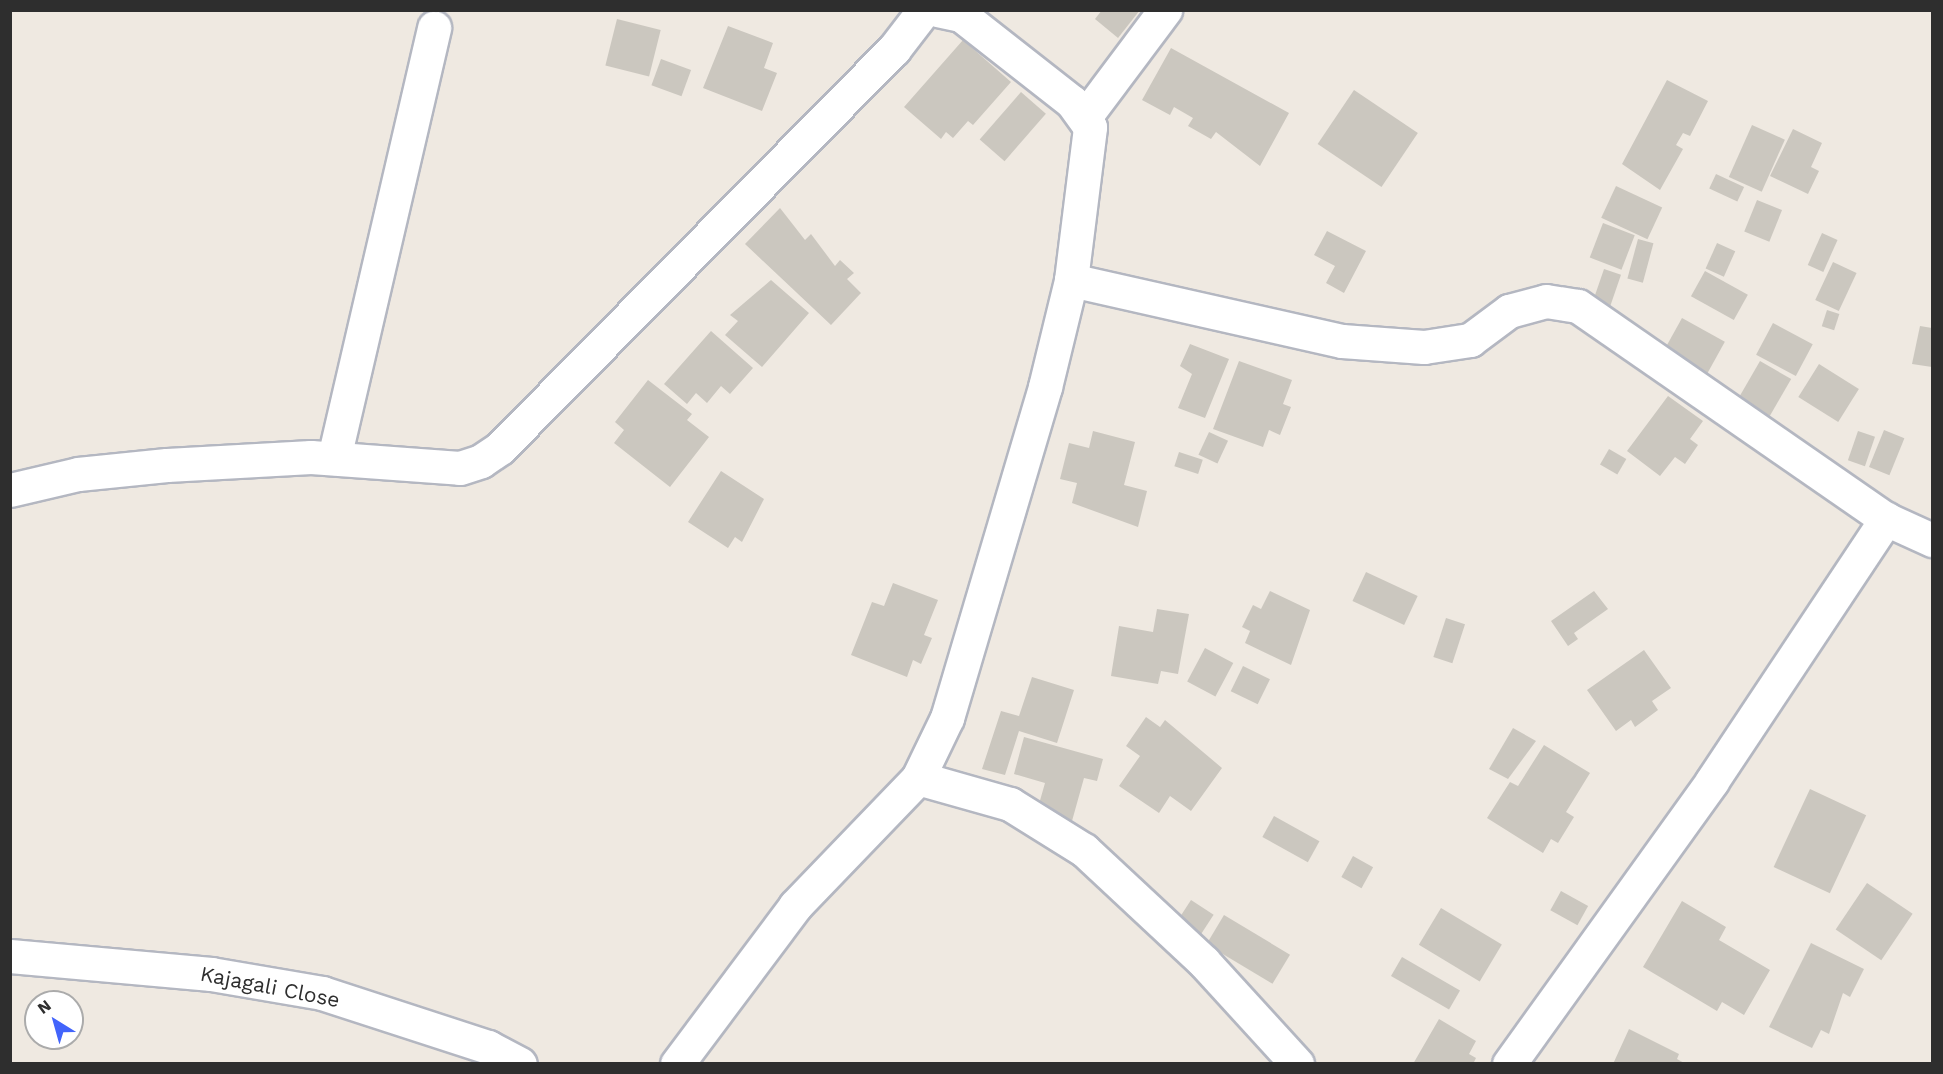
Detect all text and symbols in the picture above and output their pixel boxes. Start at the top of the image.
street label: Kajagali Close [198,961,342,1013]
north arrow [24,990,84,1050]
text: N [34,996,55,1018]

